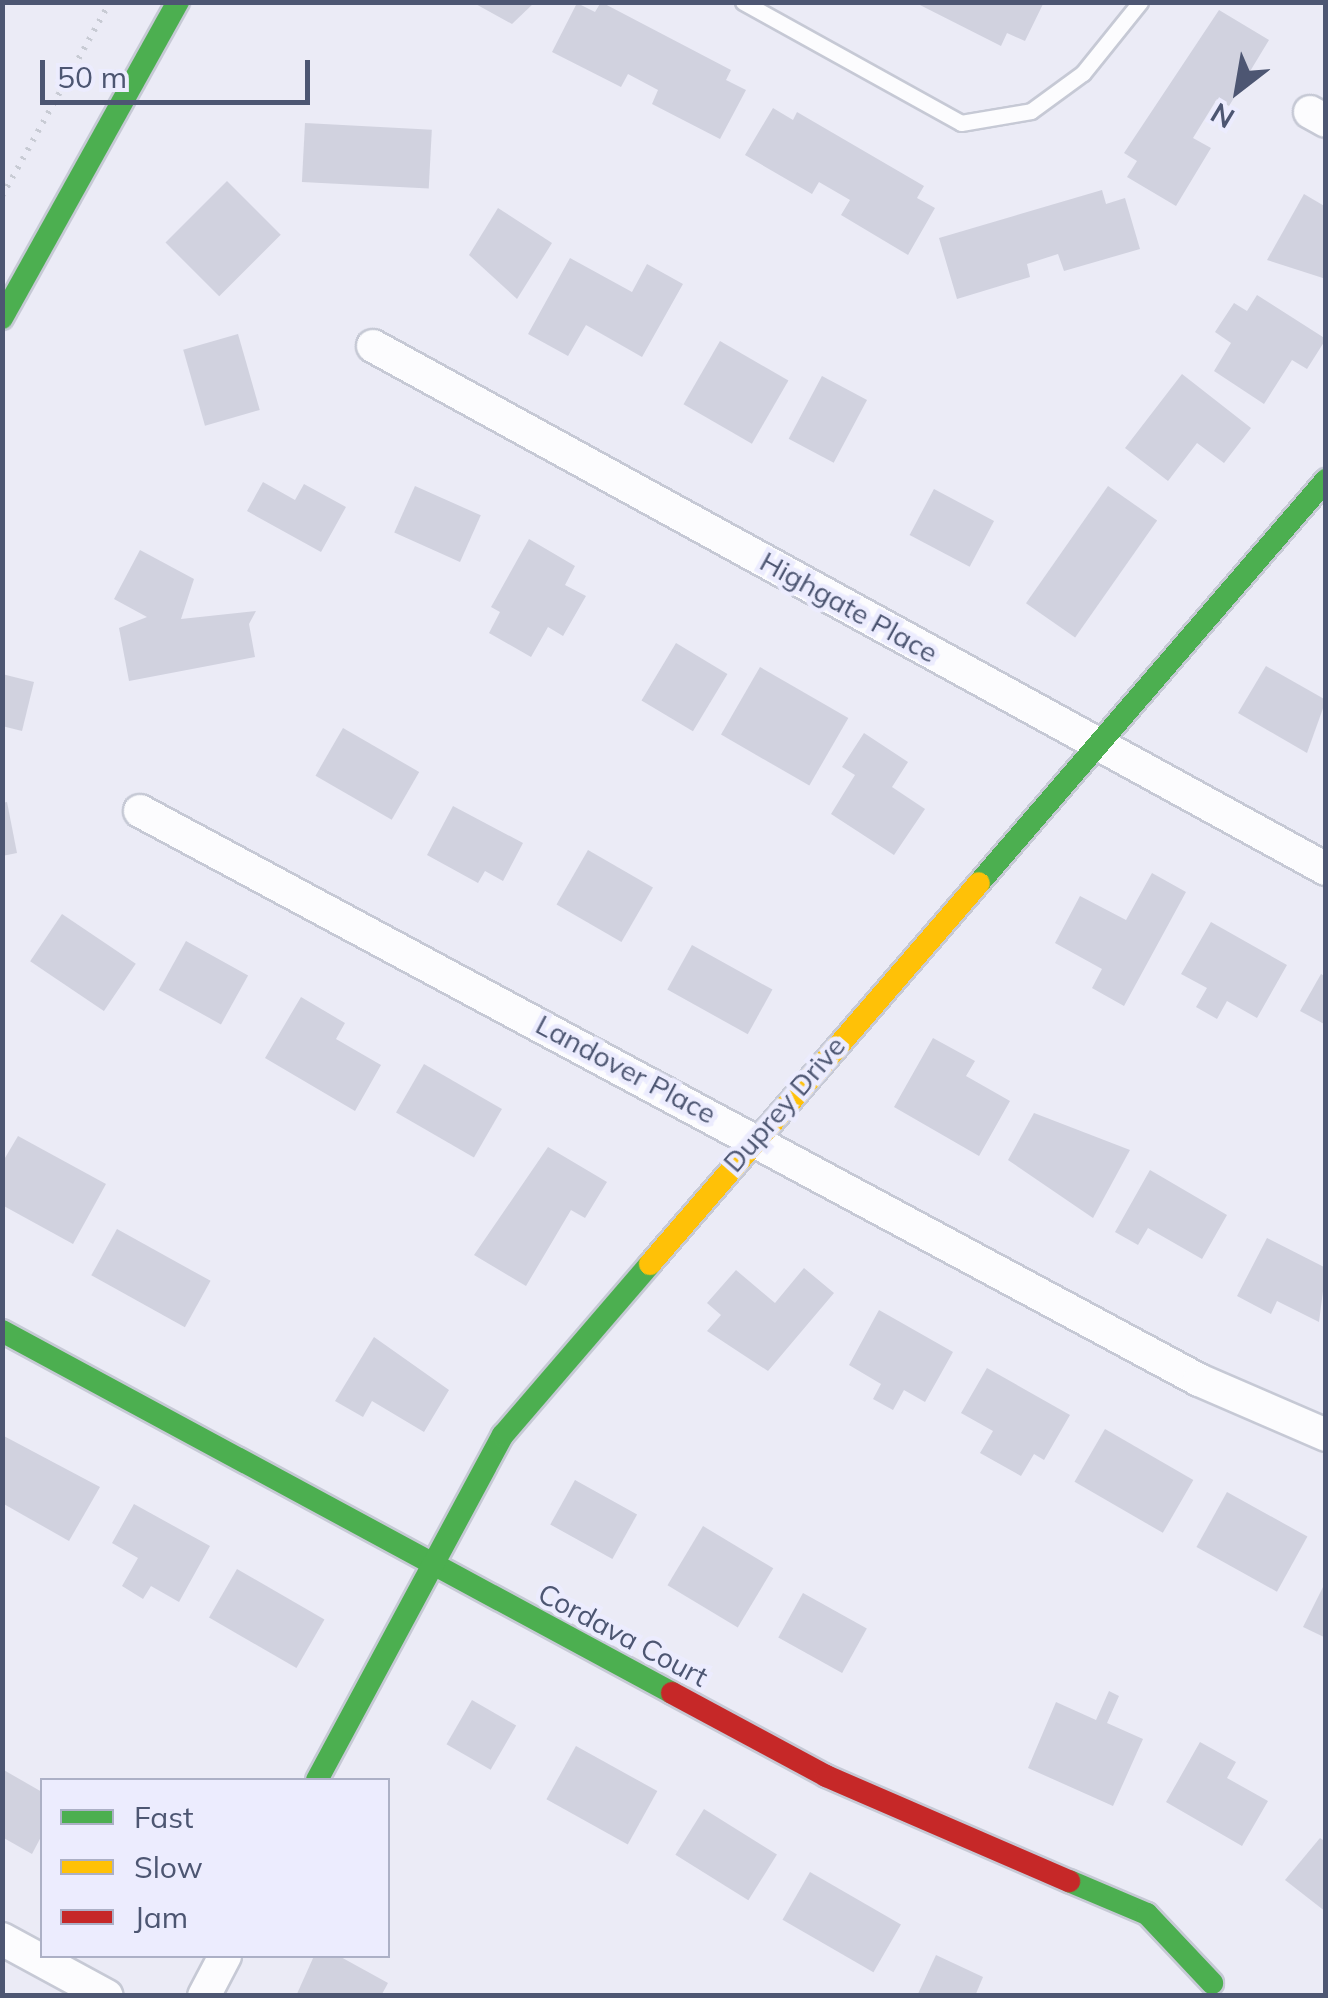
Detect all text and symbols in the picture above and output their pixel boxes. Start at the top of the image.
scale bar [45,40,315,102]
north arrow [1188,40,1288,140]
text: 50 m [57,58,127,96]
text: N [1204,96,1240,137]
street label: Highgate Place [754,544,944,670]
street label: Landover Place [530,1007,722,1131]
street label: Duprey Drive [716,1029,852,1179]
street label: Cordava Court [532,1576,714,1694]
legend [40,1778,390,1958]
text: Fast [134,1798,194,1836]
text: Slow [134,1848,203,1886]
text: Jam [134,1898,188,1936]

